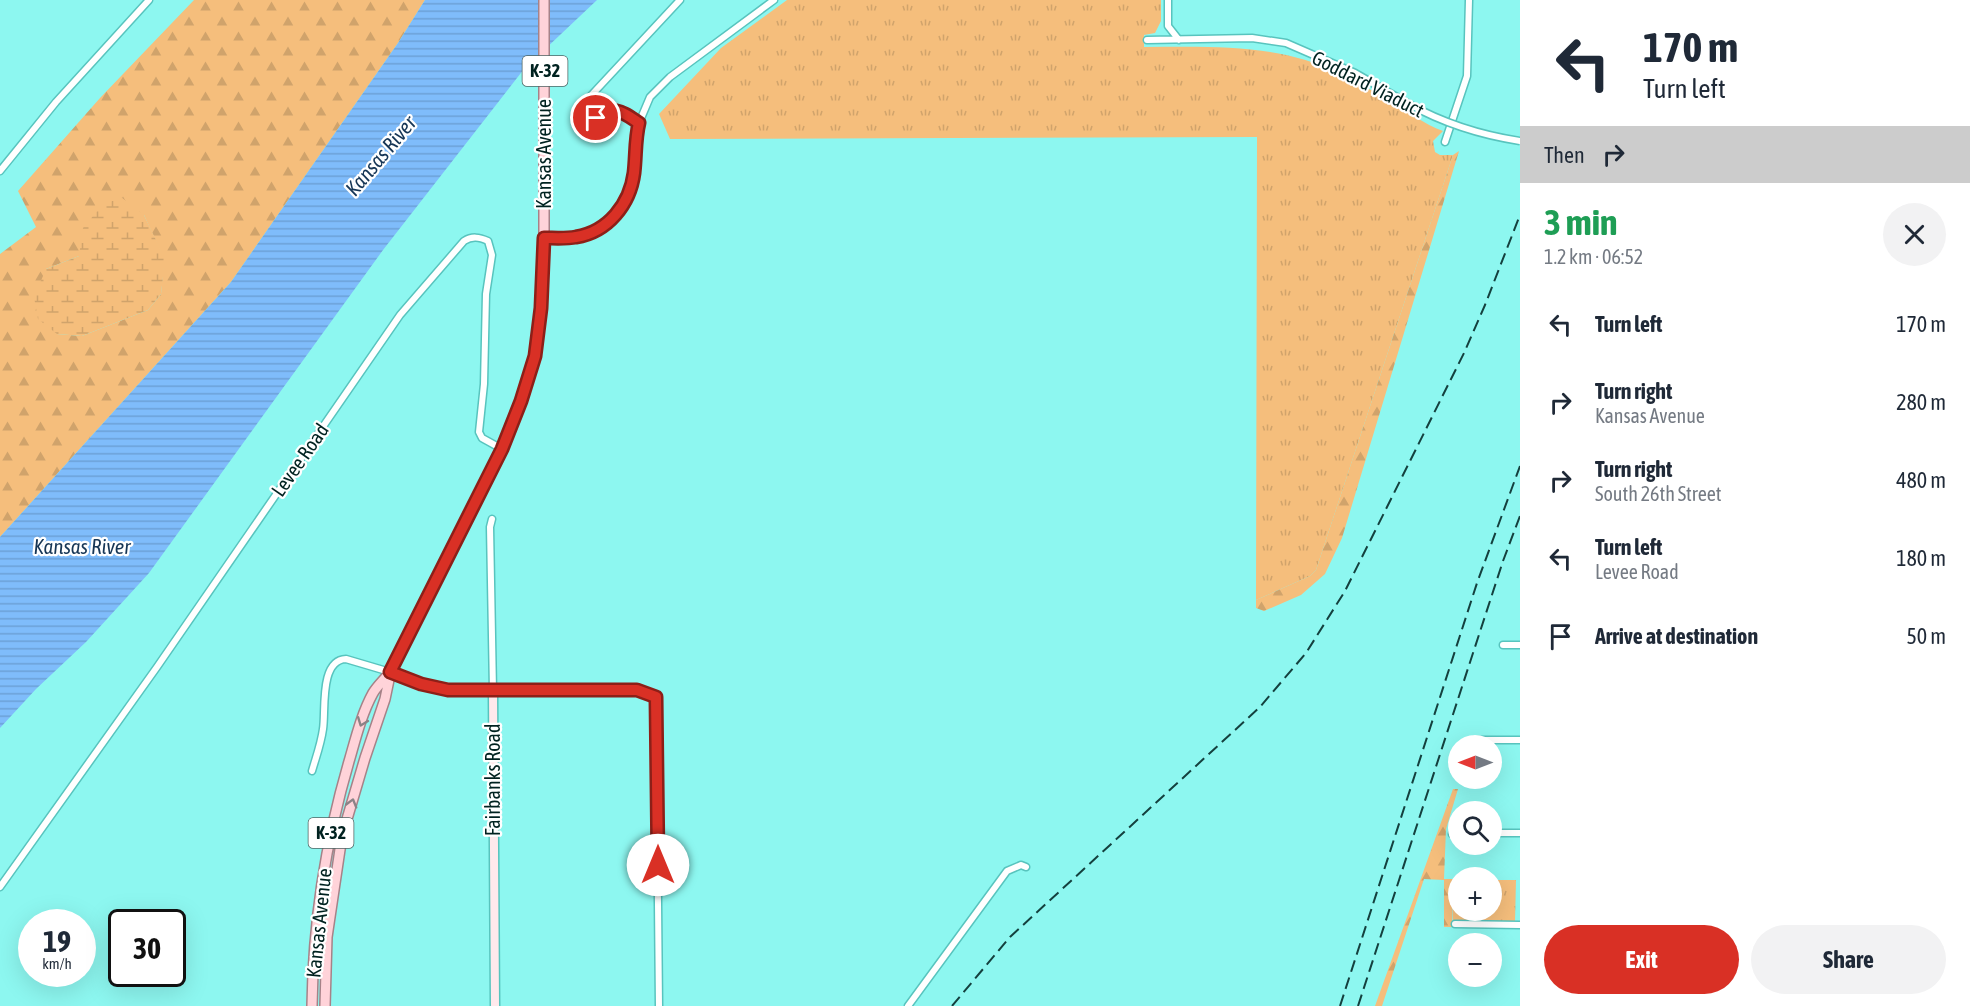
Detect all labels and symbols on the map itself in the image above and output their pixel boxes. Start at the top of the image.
street label: Goddard Viaduct [1308,46,1428,122]
road number: K-32 [522,56,568,86]
pin [570,92,621,143]
street label: Kansas Avenue [532,99,555,209]
water label: Kansas River [340,110,421,200]
street label: Levee Road [266,419,333,501]
water label: Kansas River [34,534,131,558]
one-way arrow [356,717,369,727]
street label: Fairbanks Road [481,724,504,836]
north arrow [1448,735,1502,789]
one-way arrow [345,798,357,809]
road number: K-32 [308,818,354,848]
position arrow [626,833,690,897]
street label: Kansas Avenue [301,867,336,979]
speed limit sign: 30 [108,909,186,987]

